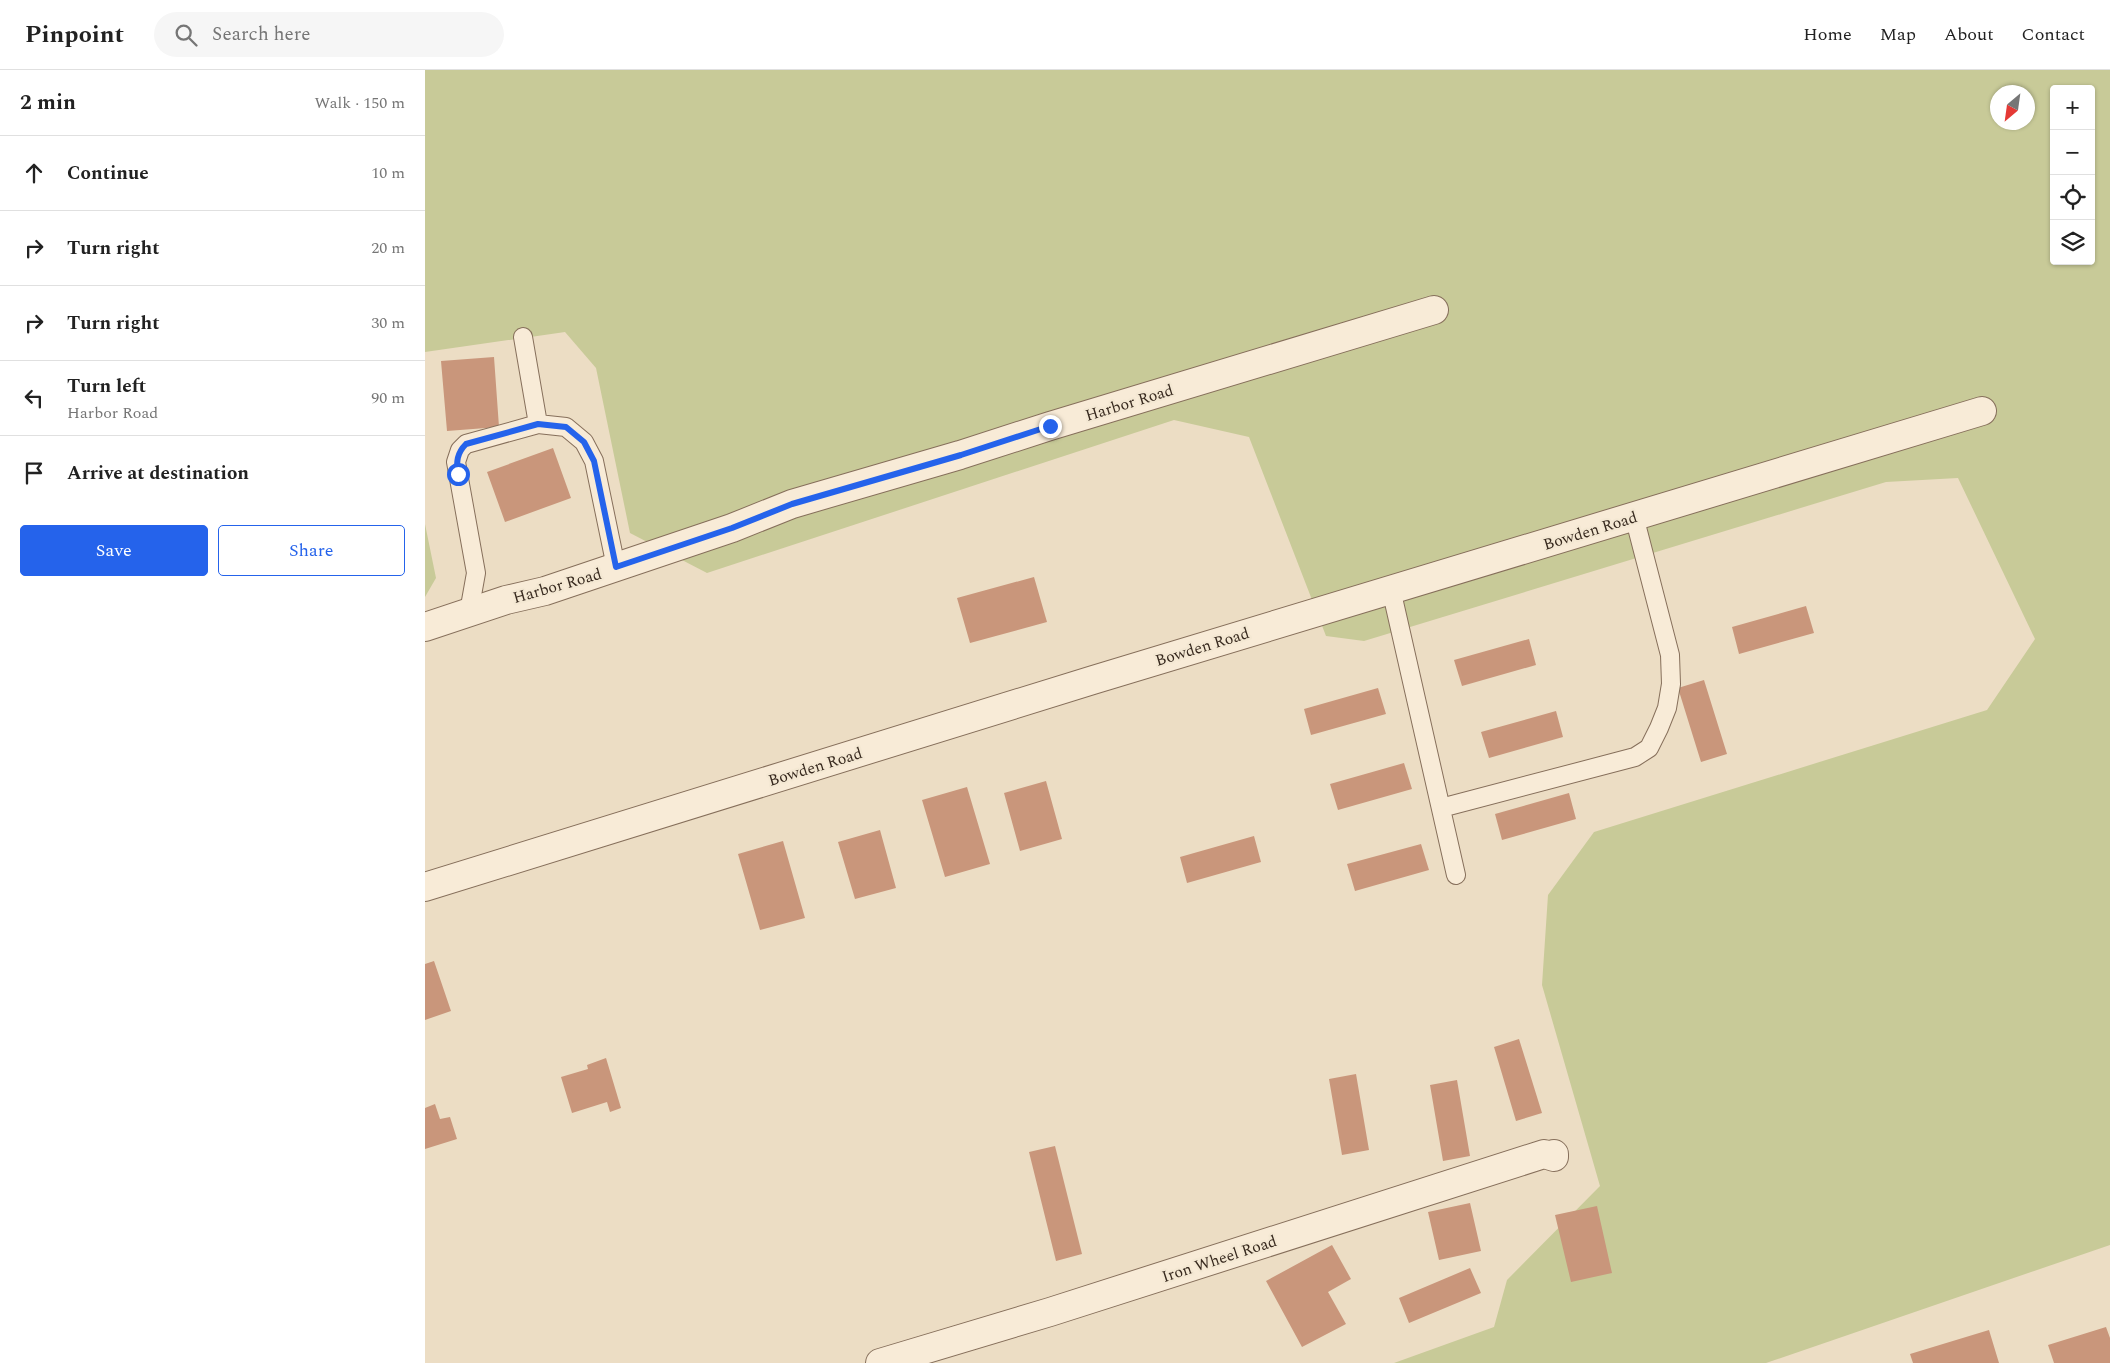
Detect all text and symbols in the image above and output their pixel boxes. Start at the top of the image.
search box [154,12,504,57]
text: Pinpoint [25,17,124,53]
text: Search here [212,20,310,49]
icon: search [172,21,200,49]
text: Home [1803,21,1852,48]
text: Map [1880,21,1916,48]
text: About [1944,21,1994,48]
text: Contact [2022,21,2085,48]
north arrow [1990,85,2035,130]
map controls [2050,85,2095,265]
button: + [2050,85,2095,130]
text: 2 min [20,87,76,119]
text: Walk · 150 m [314,91,405,115]
button: − [2050,130,2095,175]
icon: ahead [20,159,48,187]
text: Continue [67,159,149,188]
text: 10 m [371,161,405,185]
button: locate [2050,175,2095,220]
button: layers [2050,220,2095,265]
icon: right [20,234,48,262]
text: Turn right [67,234,160,263]
text: 20 m [371,236,405,260]
icon: right [20,309,48,337]
text: Turn right [67,309,160,338]
text: 30 m [371,311,405,335]
text: Turn left [67,372,146,401]
street label: Harbor Road [1082,378,1176,428]
icon: left [20,384,48,412]
text: 90 m [371,386,405,410]
text: Harbor Road [67,401,158,425]
route end [1039,415,1062,438]
icon: arrive [20,459,48,487]
text: Arrive at destination [67,459,249,488]
route start [447,463,470,486]
street label: Bowden Road [1540,505,1640,557]
button: Save [20,525,208,576]
button: Share [218,525,405,576]
street label: Harbor Road [510,562,604,610]
street label: Bowden Road [1152,621,1252,673]
street label: Bowden Road [765,741,865,793]
street label: Iron Wheel Road [1159,1229,1280,1289]

